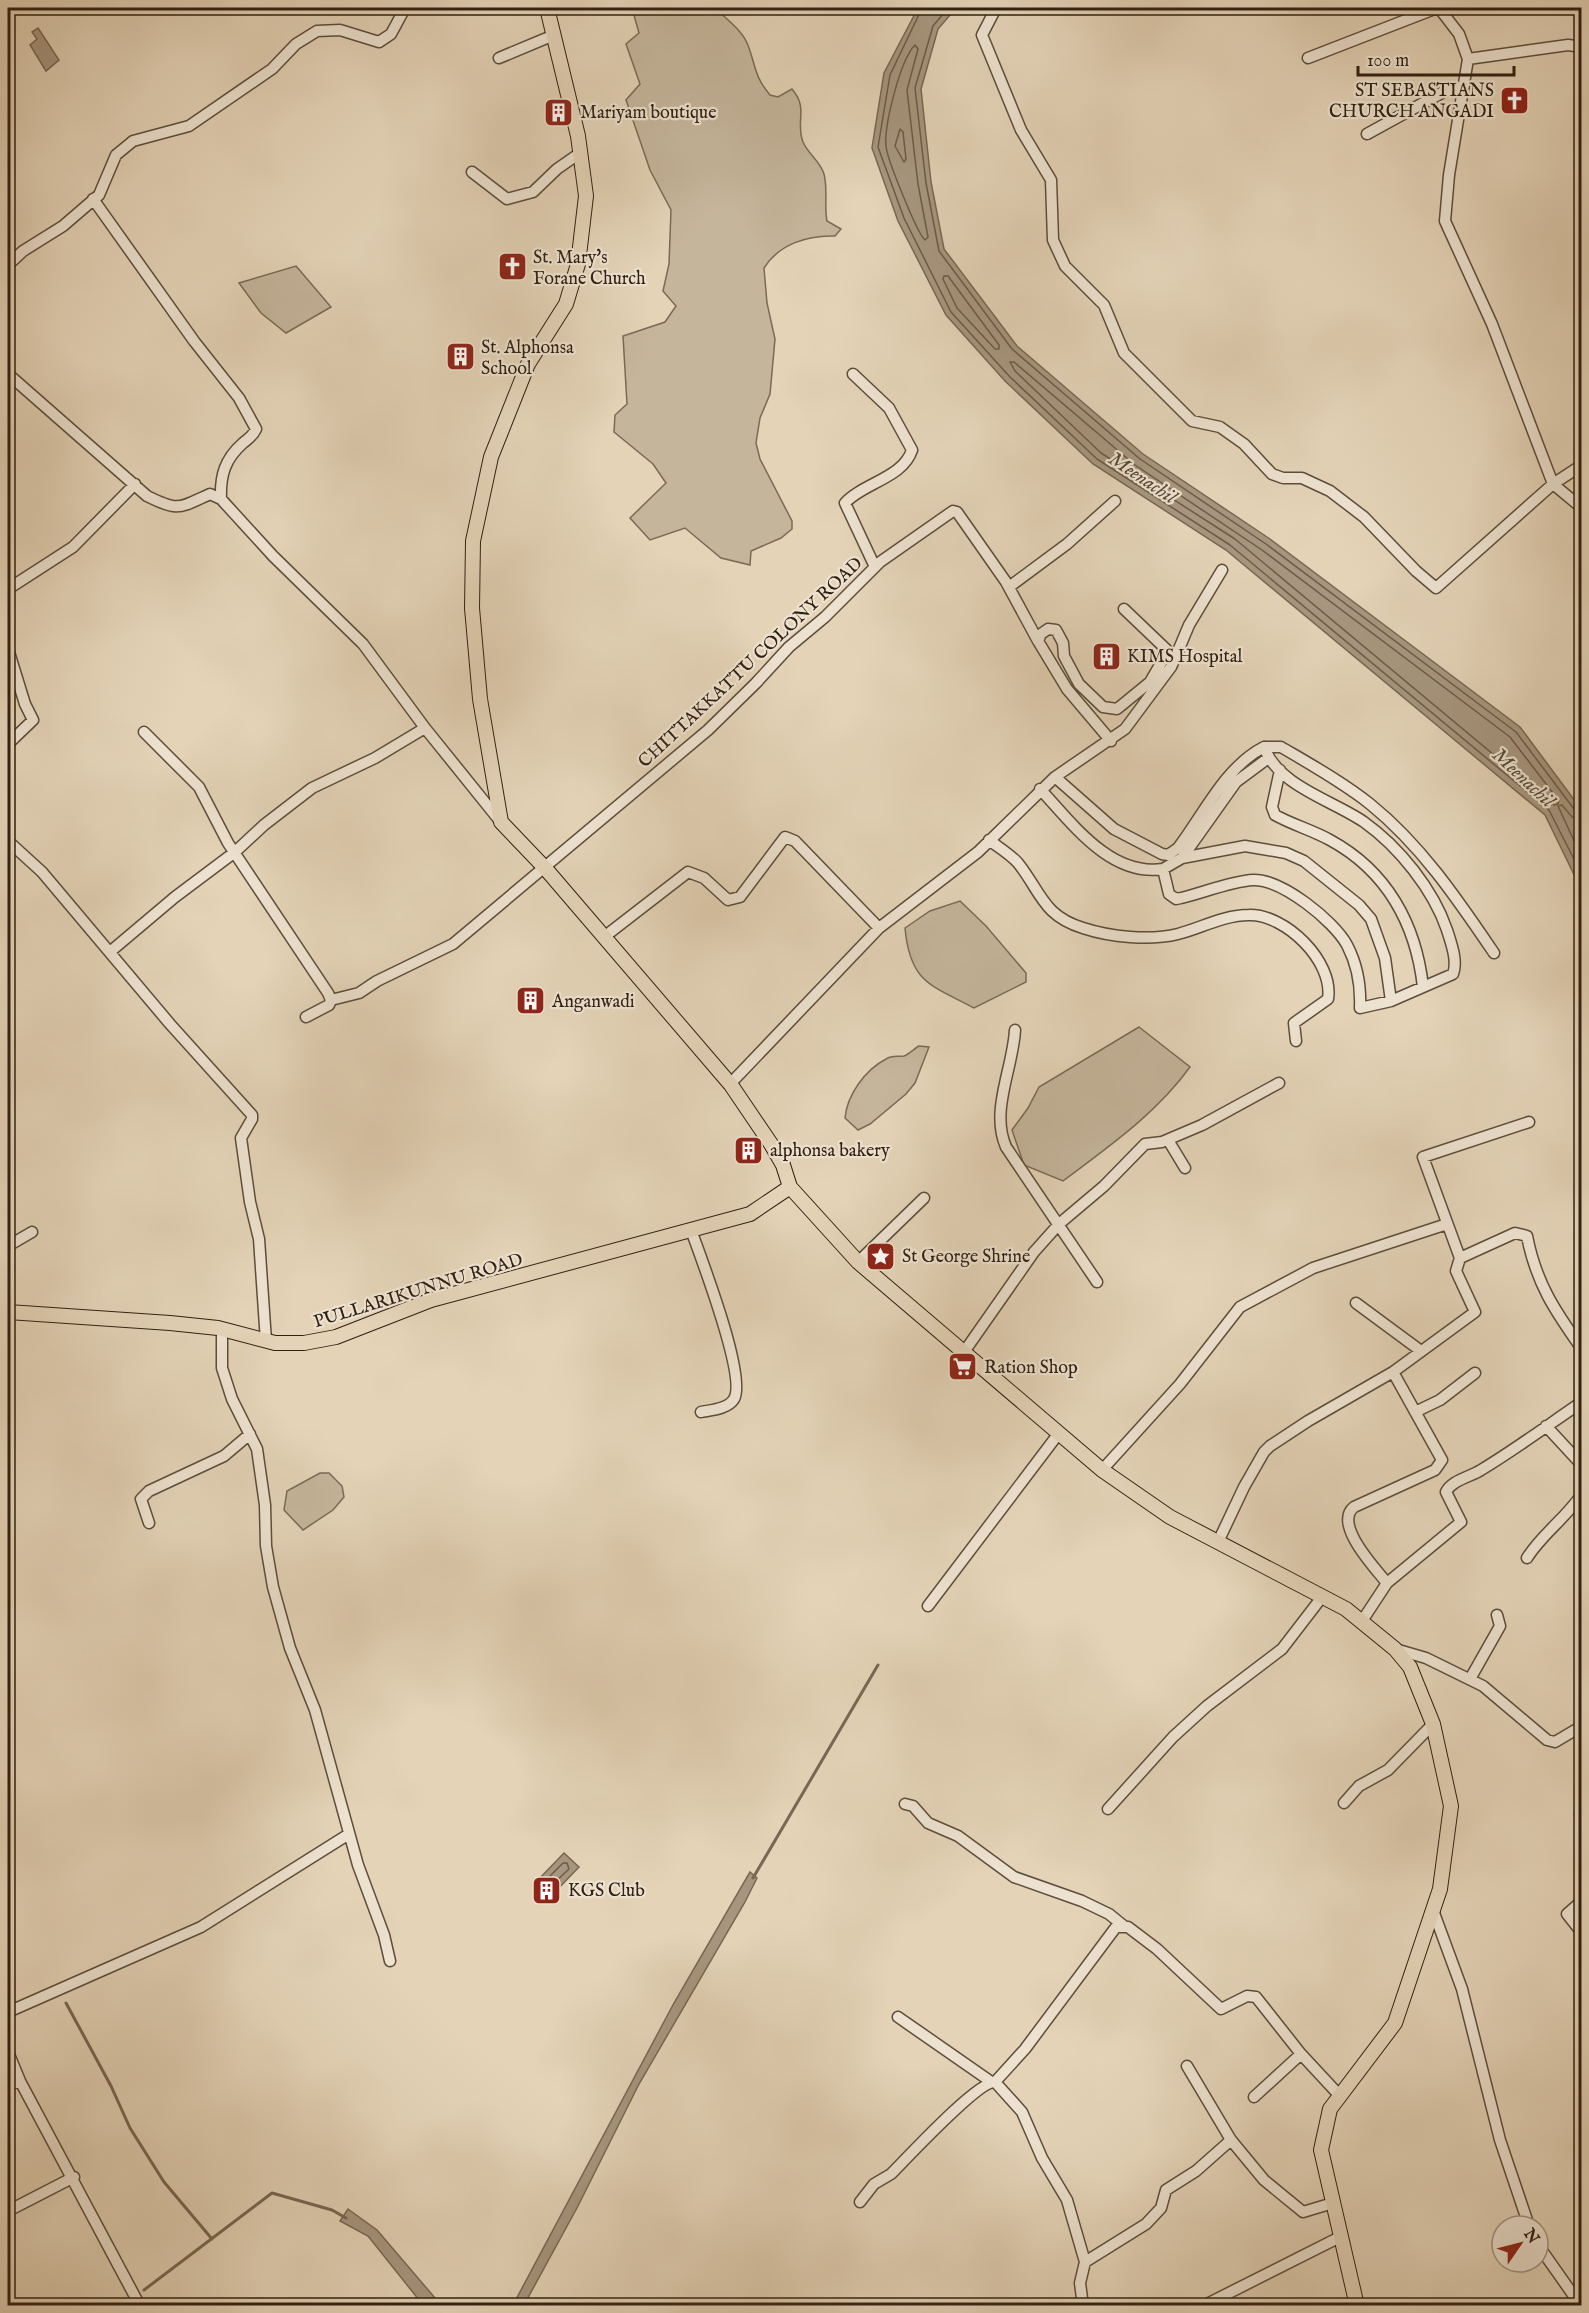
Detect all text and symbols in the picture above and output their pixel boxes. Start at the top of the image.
scale bar [1358,39,1514,77]
text: 100 m [1367,50,1409,73]
place label: ST SEBASTIANS CHURCH ANGADI [1329,80,1494,124]
church icon: ST SEBASTIANS CHURCH ANGADI [1499,84,1531,116]
building icon: Mariyam boutique [543,96,575,128]
place label: Mariyam boutique [580,102,716,125]
place label: St. Mary's Forane Church [533,247,646,291]
church icon: St. Mary's Forane Church [496,251,528,283]
place label: St. Alphonsa School [481,337,574,381]
building icon: St. Alphonsa School [444,341,476,373]
water label: Meenachil [1103,446,1183,511]
street label: CHITTAKKATTU COLONY ROAD [634,553,868,773]
building icon: KIMS Hospital [1090,640,1122,672]
place label: KIMS Hospital [1127,646,1242,669]
water label: Meenachil [1486,743,1561,815]
building icon: Anganwadi [515,985,547,1017]
place label: Anganwadi [551,991,635,1014]
building icon: alphonsa bakery [733,1134,765,1166]
place label: alphonsa bakery [770,1140,890,1163]
place icon: St George Shrine [865,1240,897,1272]
place label: St George Shrine [902,1246,1030,1269]
street label: PULLARIKUNNU ROAD [311,1249,526,1334]
supermarket icon: Ration Shop [947,1351,979,1383]
place label: Ration Shop [984,1357,1078,1380]
building icon: KGS Club [531,1874,563,1906]
place label: KGS Club [568,1880,645,1903]
north arrow [1490,2214,1550,2274]
text: N [1518,2224,1543,2248]

